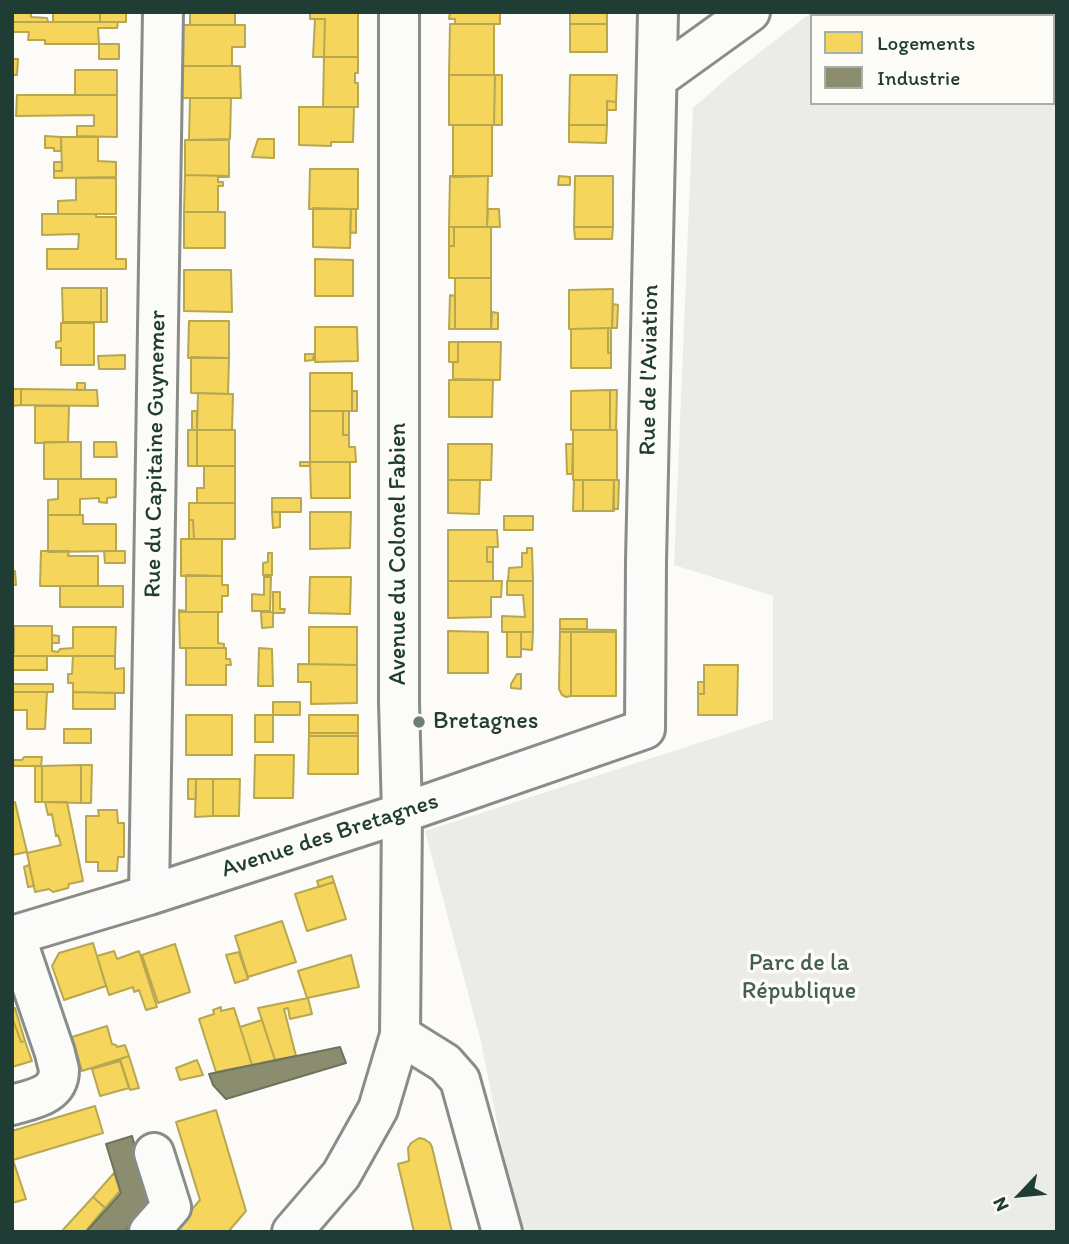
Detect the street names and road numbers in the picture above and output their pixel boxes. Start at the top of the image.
street label: Rue de l'Aviation [634,284,666,456]
street label: Rue du Capitaine Guynemer [139,310,173,598]
street label: Avenue du Colonel Fabien [385,423,413,685]
street label: Avenue des Bretagnes [218,787,442,885]

